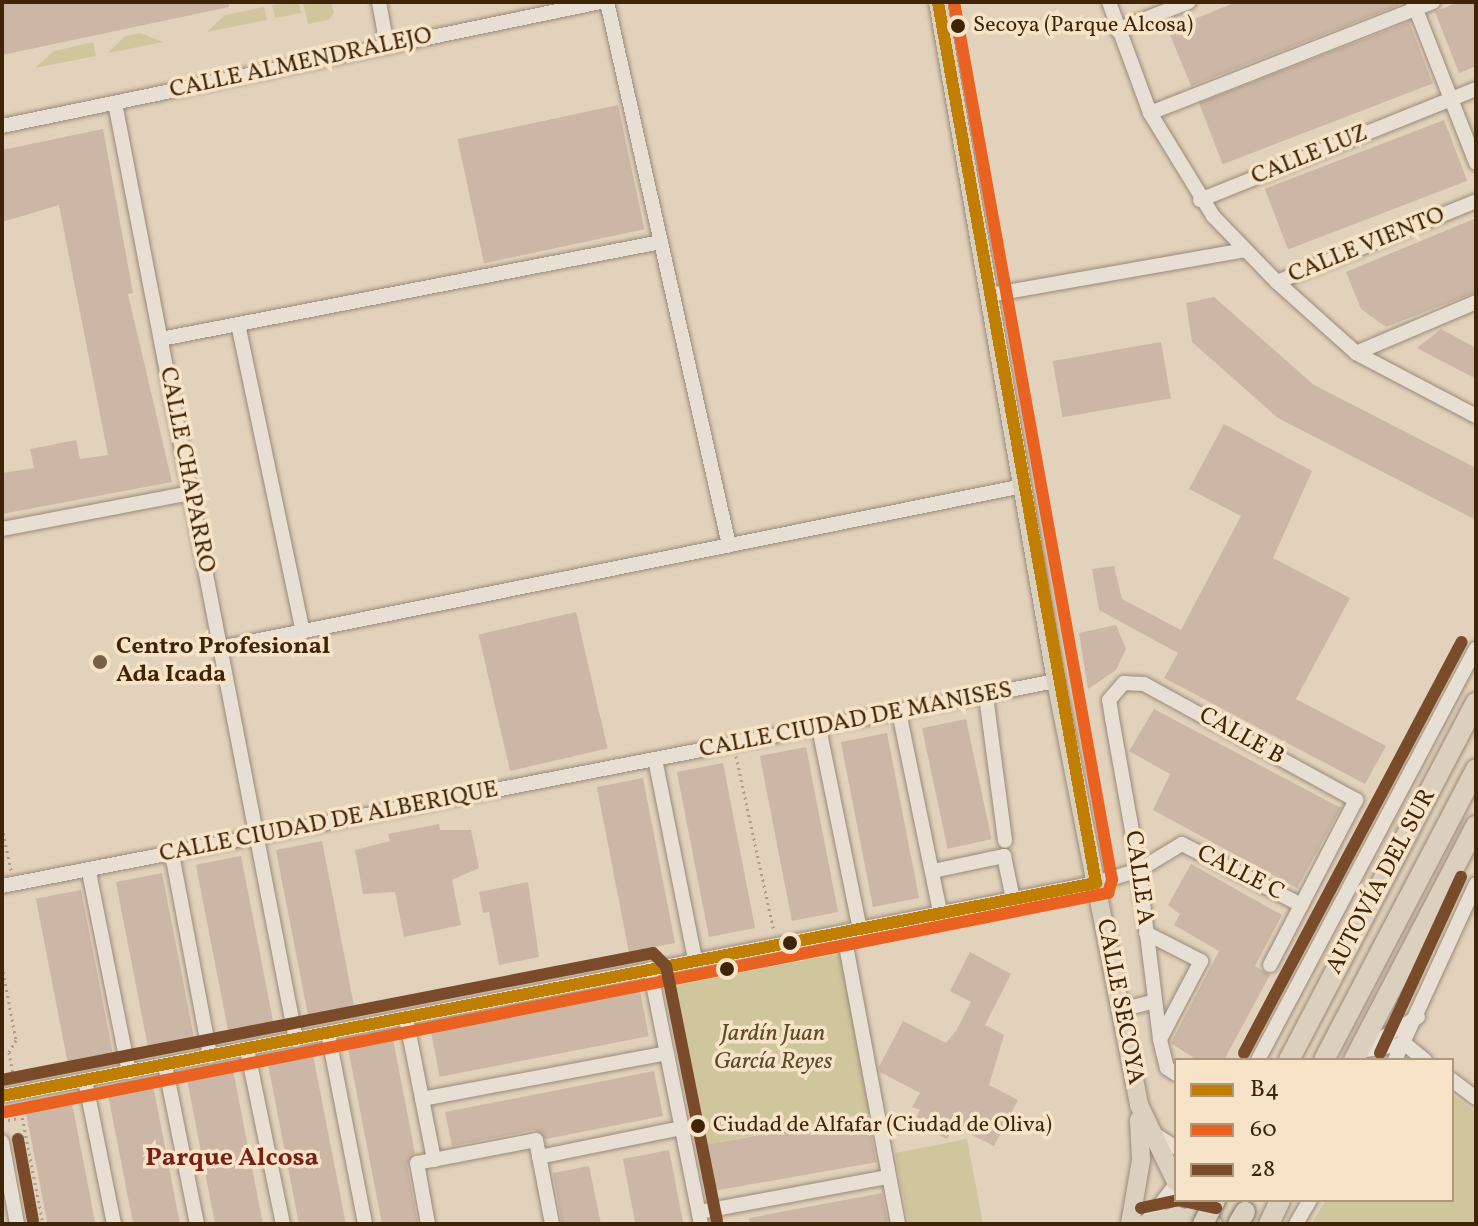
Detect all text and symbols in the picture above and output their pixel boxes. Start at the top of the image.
place label: Secoya (Parque Alcosa) [973,13,1193,39]
marker: Secoya (Parque Alcosa) [950,18,966,34]
street label: CALLE ALMENDRALEJO [167,22,435,106]
street label: CALLE LUZ [1248,120,1372,192]
street label: CALLE VIENTO [1284,201,1450,291]
street label: CALLE CHAPARRO [152,365,220,575]
place label: Centro Profesional Ada Icada [116,634,330,690]
marker: Centro Profesional Ada Icada [91,653,109,671]
street label: CALLE CIUDAD DE MANISES [697,677,1015,765]
street label: CALLE B [1193,702,1289,772]
street label: CALLE CIUDAD DE ALBERIQUE [157,776,501,870]
street label: AUTOVÍA DEL SUR [1321,784,1443,980]
street label: CALLE A [1117,829,1159,927]
street label: CALLE C [1192,840,1288,908]
street label: CALLE SECOYA [1089,917,1149,1087]
unlabelled marker [782,935,798,951]
unlabelled marker [719,961,735,977]
park label: Jardín Juan García Reyes [714,1021,832,1077]
legend [1174,1058,1454,1202]
text: B4 [1250,1073,1279,1107]
place label: Ciudad de Alfafar (Ciudad de Oliva) [713,1113,1052,1139]
text: 60 [1250,1113,1277,1147]
marker: Ciudad de Alfafar (Ciudad de Oliva) [690,1118,706,1134]
district label: Parque Alcosa [145,1143,319,1175]
text: 28 [1250,1153,1275,1187]

